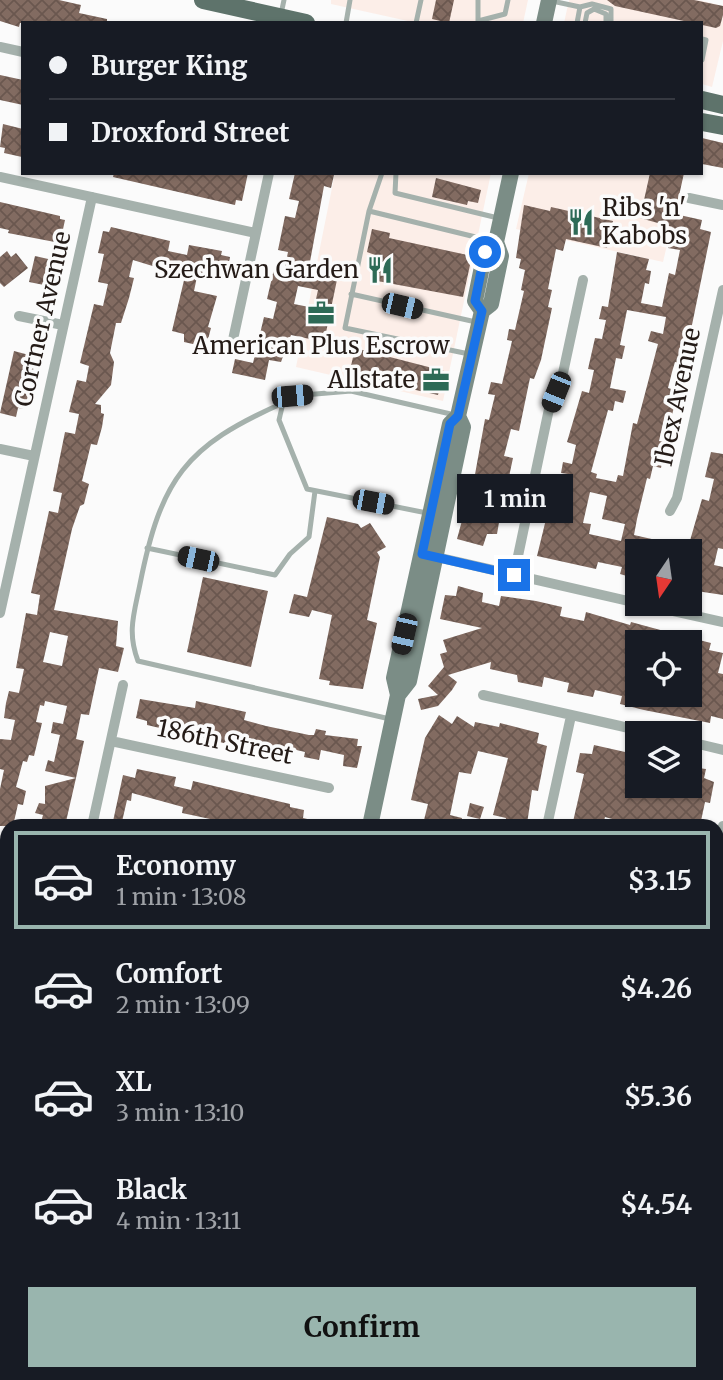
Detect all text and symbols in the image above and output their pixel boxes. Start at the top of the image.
text: Burger King [91,49,248,82]
text: Droxford Street [91,116,289,149]
place label: Ribs 'n' Kabobs [602,192,687,251]
restaurant icon: Ribs 'n' Kabobs [566,207,596,237]
street label: Cortner Avenue [7,228,78,409]
route start [469,236,501,268]
place label: Szechwan Garden [154,254,359,285]
restaurant icon: Szechwan Garden [365,255,395,285]
car [380,291,425,321]
office icon: American Plus Escrow [306,298,336,328]
street label: Ibex Avenue [648,325,707,469]
place label: American Plus Escrow [192,330,450,361]
place label: Allstate [326,364,415,395]
office icon: Allstate [421,365,451,395]
car [539,369,574,415]
car [271,384,314,408]
callout: 1 min [456,474,572,522]
text: 1 min [484,484,546,513]
car [351,488,396,516]
north arrow [625,539,702,616]
map controls [625,539,702,798]
car [176,544,221,574]
route end [498,559,530,591]
car [390,611,419,657]
button: locate [625,630,702,707]
street label: 186th Street [154,712,296,771]
button: layers [625,721,702,798]
icon: car [32,849,95,912]
text: Economy [116,849,236,882]
text: $3.15 [628,864,692,897]
text: 1 min · 13:08 [116,882,246,911]
icon: car [32,957,95,1020]
text: Comfort [116,957,222,990]
text: $4.26 [620,972,692,1005]
text: 2 min · 13:09 [116,990,250,1019]
icon: car [32,1065,95,1128]
text: XL [116,1065,152,1098]
text: $5.36 [624,1080,692,1113]
text: 3 min · 13:10 [116,1098,244,1127]
icon: car [32,1173,95,1236]
text: Black [116,1173,187,1206]
text: $4.54 [620,1188,692,1221]
text: 4 min · 13:11 [116,1206,241,1235]
button: Confirm [28,1287,696,1367]

